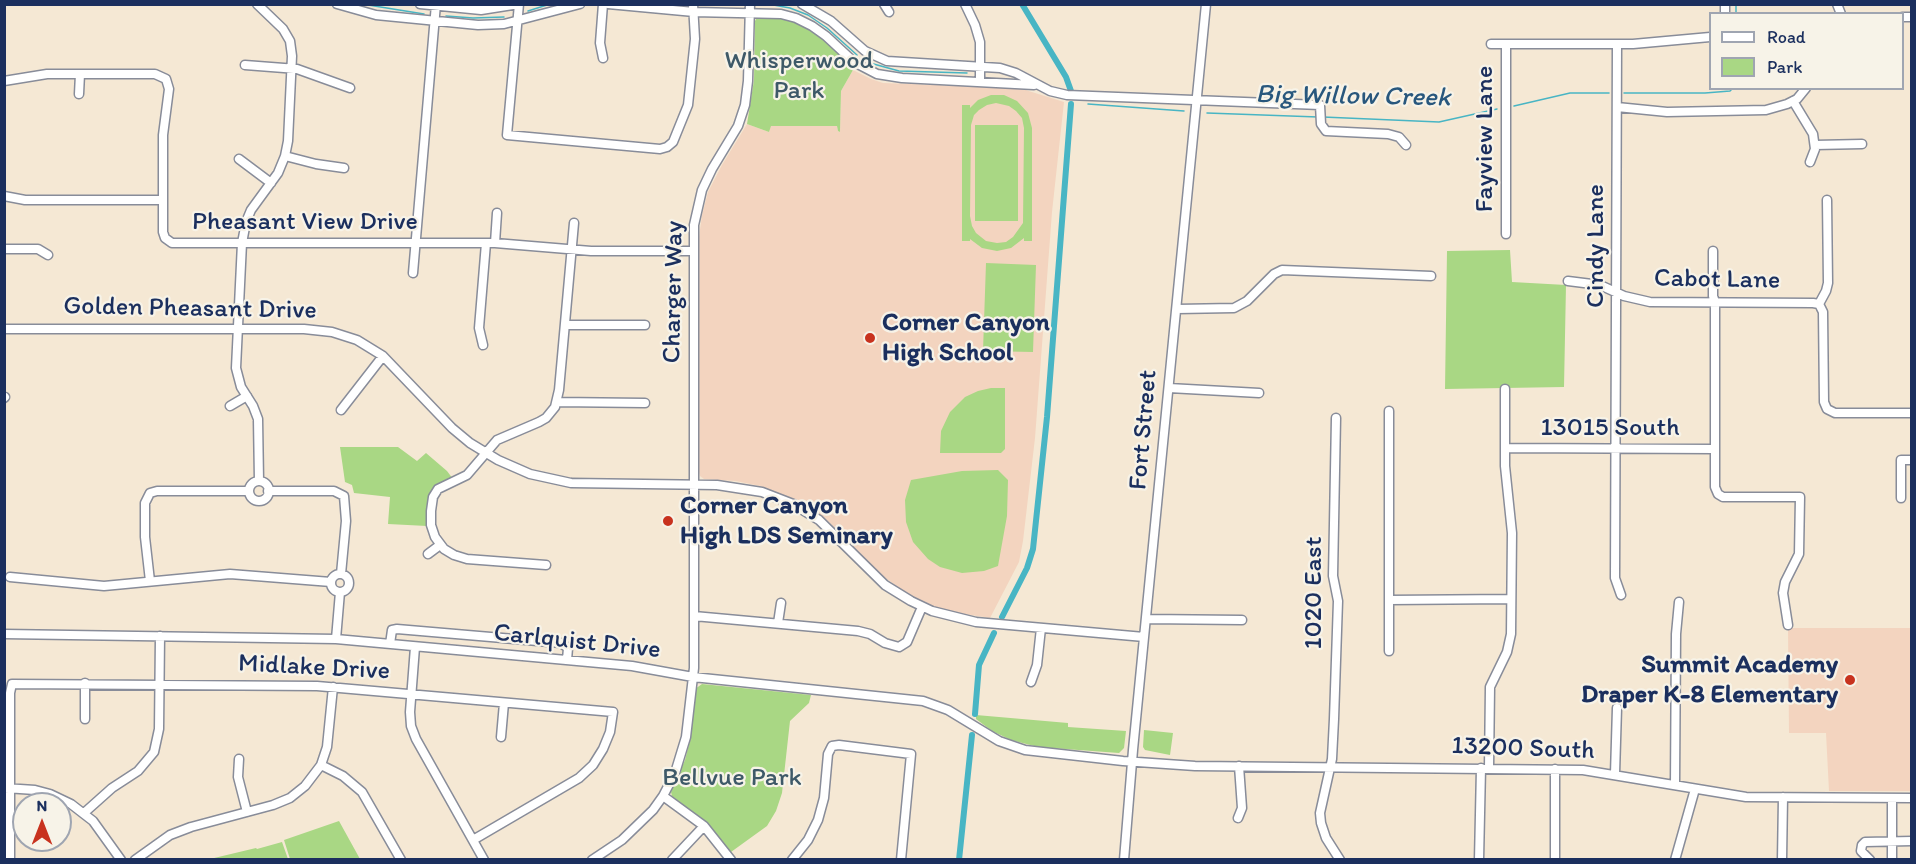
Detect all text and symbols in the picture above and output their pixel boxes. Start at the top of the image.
legend [1709,12,1904,90]
text: Road [1767,26,1806,48]
park label: Whisperwood Park [724,45,874,106]
text: Park [1767,56,1802,78]
street label: Fayview Lane [1469,66,1501,212]
water label: Big Willow Creek [1255,79,1451,115]
street label: Cindy Lane [1580,184,1612,308]
street label: Pheasant View Drive [192,206,418,238]
street label: Charger Way [657,220,691,364]
street label: Cabot Lane [1654,263,1780,297]
street label: Golden Pheasant Drive [63,291,317,327]
place label: Corner Canyon High School [882,307,1050,368]
marker: Corner Canyon High School [863,331,877,345]
street label: Fort Street [1123,369,1165,491]
street label: 13015 South [1541,412,1679,444]
place label: Corner Canyon High LDS Seminary [680,490,893,552]
marker: Corner Canyon High LDS Seminary [661,514,675,528]
street label: 1020 East [1298,537,1330,649]
street label: Carlquist Drive [492,618,662,666]
street label: Midlake Drive [237,648,391,688]
place label: Summit Academy Draper K-8 Elementary [1581,649,1838,710]
marker: Summit Academy Draper K-8 Elementary [1843,673,1857,687]
street label: 13200 South [1451,731,1595,767]
park label: Bellvue Park [662,762,802,794]
north arrow [12,792,72,852]
text: N [37,796,47,815]

